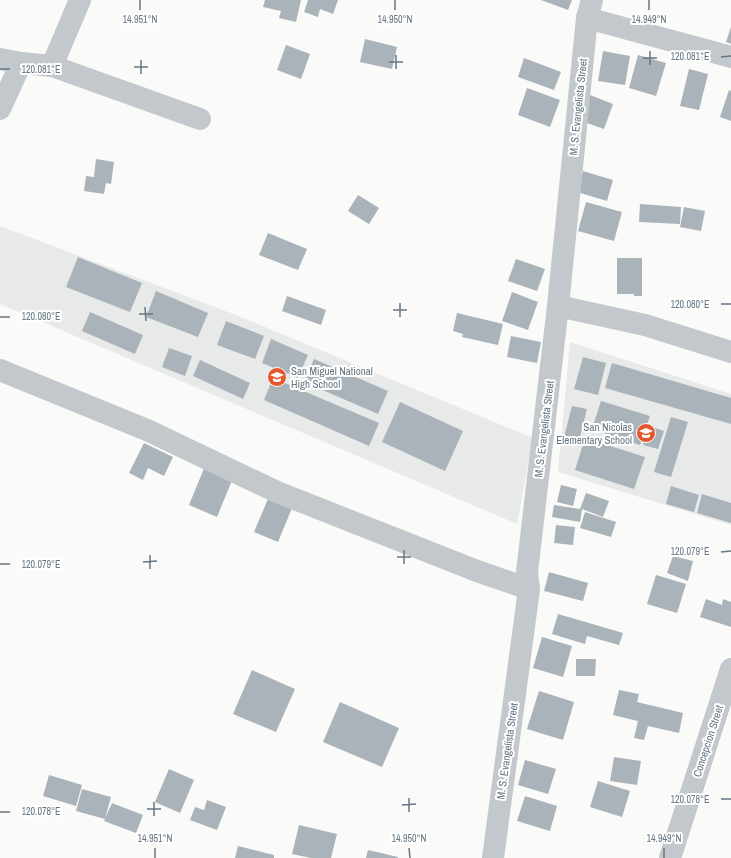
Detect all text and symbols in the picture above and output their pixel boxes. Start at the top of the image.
text: 14.951°N [123,13,158,26]
text: 14.950°N [378,13,413,26]
text: 14.949°N [632,13,667,26]
text: 120.081°E [670,50,710,63]
street label: M. S. Evangelista Street [566,57,590,156]
text: 120.081°E [21,63,61,76]
text: 120.080°E [670,298,710,311]
text: 120.080°E [21,310,61,323]
place label: San Miguel National High School [291,364,373,391]
school or university icon: San Miguel National High School [266,366,288,388]
street label: M. S. Evangelista Street [531,379,557,478]
place label: San Nicolas Elementary School [556,420,632,447]
school or university icon: San Nicolas Elementary School [635,422,657,444]
text: 120.079°E [670,545,710,558]
text: 120.079°E [21,558,61,571]
street label: M. S. Evangelista Street [493,701,521,800]
street label: Concepcion Street [690,703,726,779]
text: 120.078°E [670,793,710,806]
text: 120.078°E [21,805,61,818]
text: 14.951°N [138,832,173,845]
text: 14.950°N [392,832,427,845]
text: 14.949°N [647,832,682,845]

